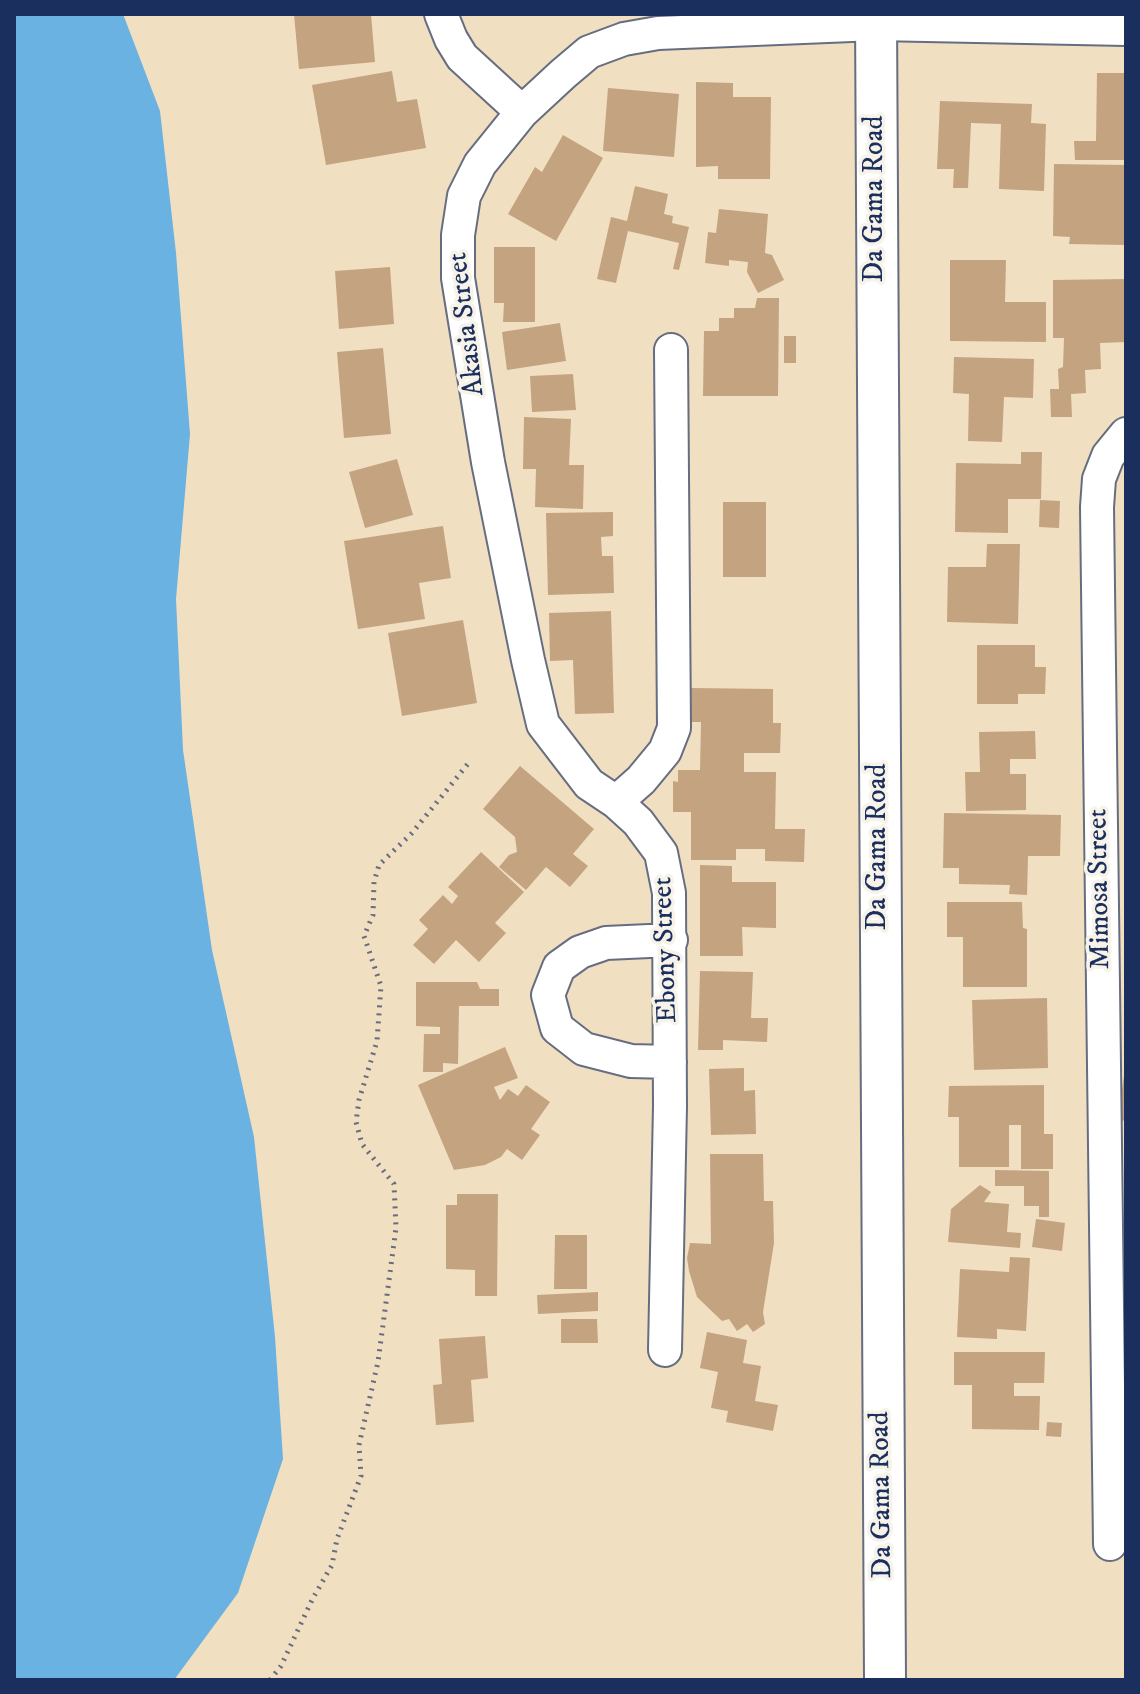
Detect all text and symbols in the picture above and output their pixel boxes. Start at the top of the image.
street label: Da Gama Road [859,115,893,283]
street label: Akasia Street [443,250,493,398]
street label: Da Gama Road [862,763,896,931]
street label: Mimosa Street [1083,808,1119,970]
street label: Ebony Street [648,876,686,1024]
street label: Da Gama Road [865,1411,901,1579]

